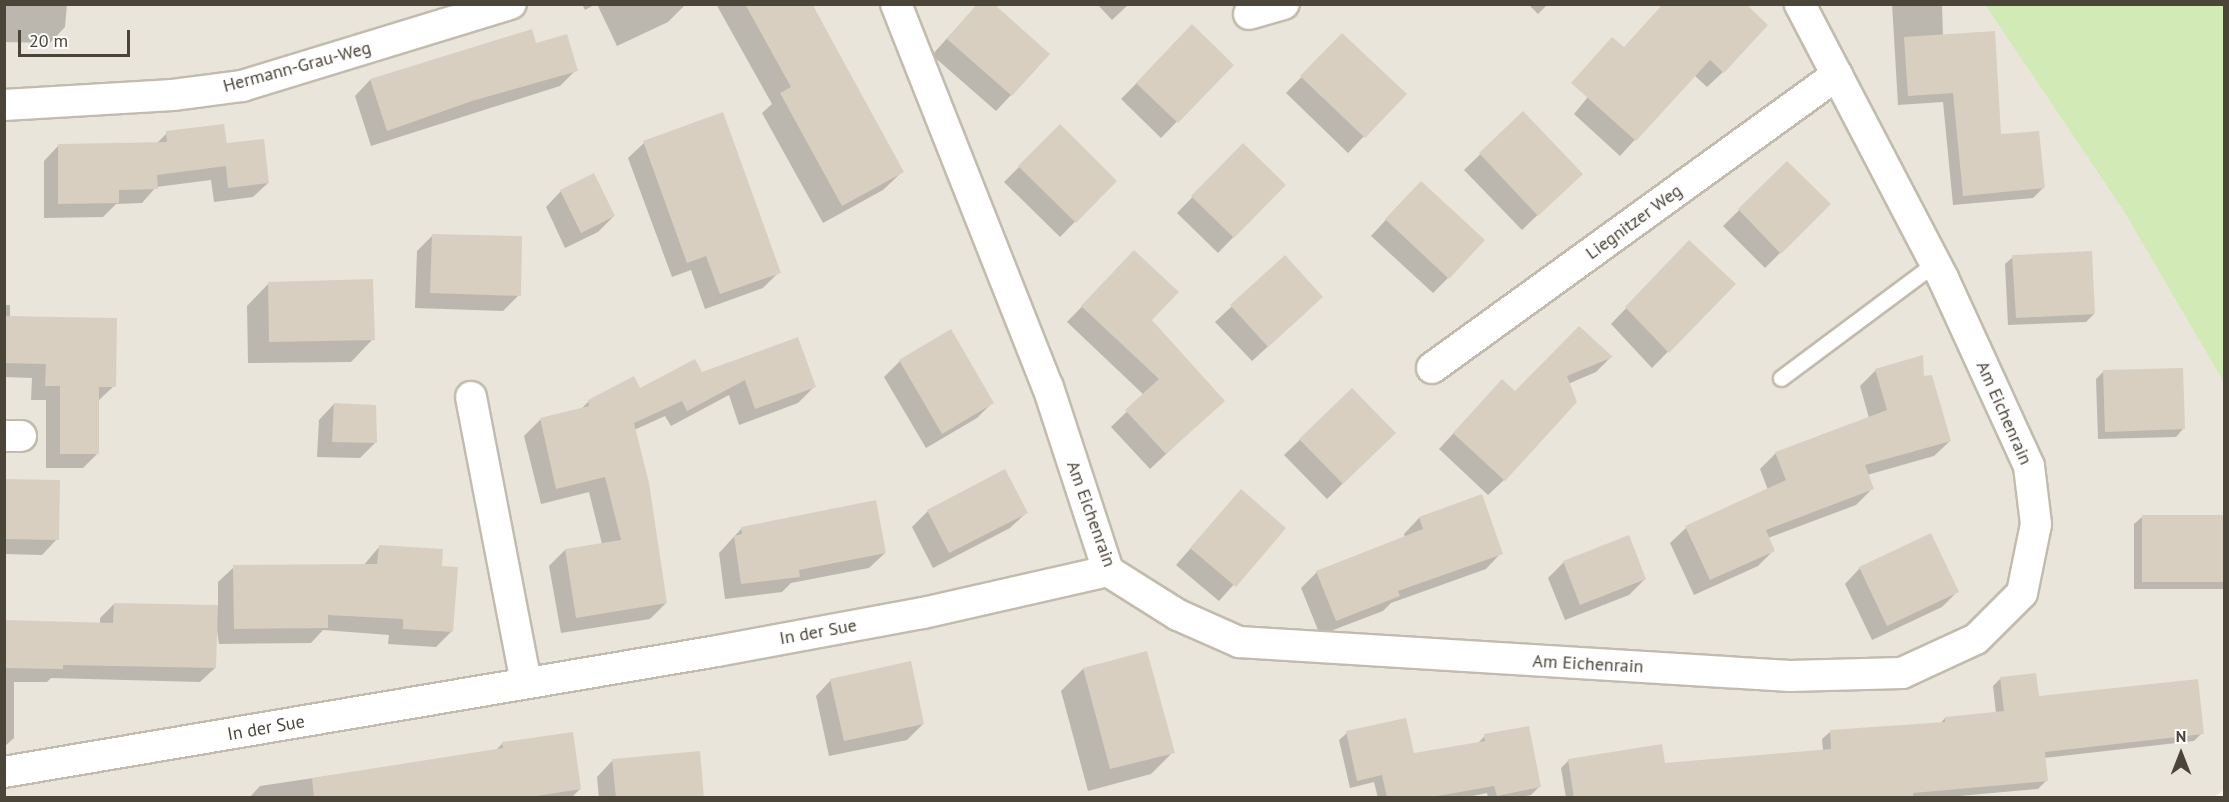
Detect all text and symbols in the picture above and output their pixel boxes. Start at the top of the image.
scale bar [21,18,134,56]
text: 20 m [29,29,68,52]
street label: Hermann-Grau-Weg [221,37,373,97]
street label: Liegnitzer Weg [1581,180,1687,264]
street label: Am Eichenrain [1972,358,2036,468]
street label: Am Eichenrain [1062,458,1120,570]
street label: In der Sue [778,615,858,649]
street label: Am Eichenrain [1532,650,1644,678]
street label: In der Sue [226,711,306,745]
north arrow [2151,724,2211,784]
text: N [2176,726,2186,746]

